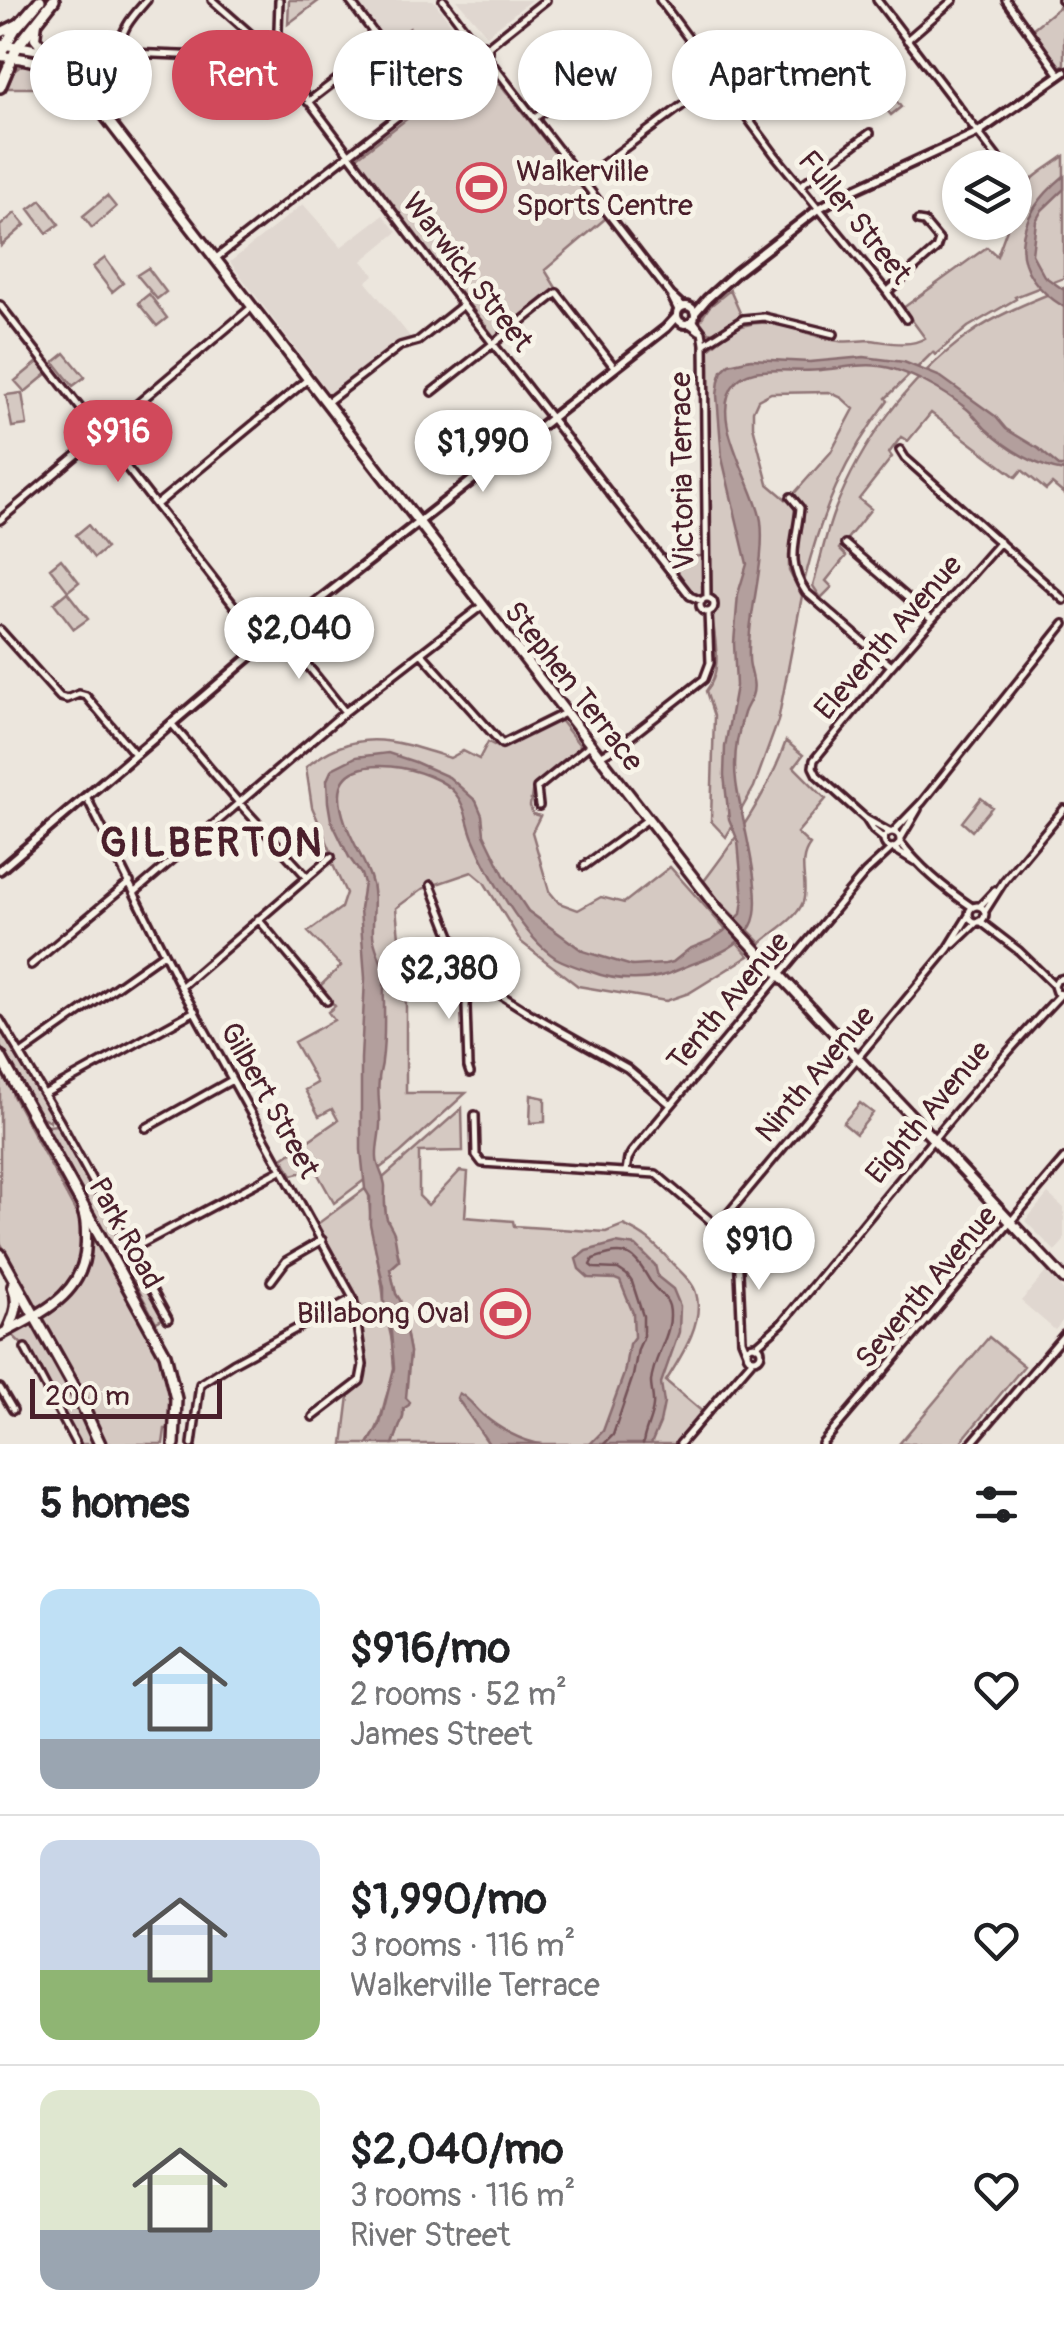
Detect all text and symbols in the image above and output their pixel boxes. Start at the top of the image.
chip: Buy [30,30,152,120]
chip: Rent [172,30,313,120]
chip: Filters [333,30,498,120]
chip: New [518,30,652,120]
chip: Apartment [672,30,906,120]
street label: Fuller Street [790,143,920,292]
map controls [942,150,1032,240]
button: layers [942,150,1032,240]
place label: Walkerville Sports Centre [516,153,693,224]
sports icon: Walkerville Sports Centre [455,162,507,214]
street label: Warwick Street [394,185,542,360]
street label: Victoria Terrace [662,371,703,570]
pin: $916 [59,400,177,485]
pin: $1,990 [402,410,564,495]
text: $916 [86,412,150,452]
text: $1,990 [437,422,529,462]
street label: Eleventh Avenue [807,547,970,728]
street label: Stephen Terrace [496,594,652,779]
pin: $2,040 [218,597,380,682]
text: $2,040 [246,609,352,649]
district label: GILBERTON [100,819,324,868]
street label: Tenth Avenue [659,924,798,1079]
pin: $2,380 [368,937,530,1022]
text: $2,380 [399,949,499,989]
street label: Ninth Avenue [748,998,883,1150]
street label: Gilbert Street [212,1016,328,1185]
street label: Eighth Avenue [858,1033,999,1191]
street label: Park Road [80,1171,171,1295]
street label: Seventh Avenue [847,1198,1005,1376]
pin: $910 [700,1208,818,1293]
text: $910 [725,1220,793,1260]
sports icon: Billabong Oval [479,1287,531,1339]
place label: Billabong Oval [297,1295,470,1332]
scale bar [30,1374,222,1418]
text: 200 m [45,1379,130,1414]
icon: filters [969,1477,1024,1532]
text: 5 homes [40,1478,190,1530]
text: $916/mo [350,1623,510,1675]
icon: home [120,1629,240,1749]
icon: heart [969,1662,1024,1717]
text: 2 rooms · 52 m² [350,1675,567,1715]
text: James Street [350,1715,532,1755]
text: $1,990/mo [350,1874,547,1926]
icon: home [120,1880,240,2000]
icon: heart [969,1913,1024,1968]
text: 3 rooms · 116 m² [350,1926,575,1966]
text: Walkerville Terrace [350,1966,600,2006]
text: $2,040/mo [350,2124,564,2176]
icon: home [120,2130,240,2250]
icon: heart [969,2163,1024,2218]
text: 3 rooms · 116 m² [350,2176,575,2216]
text: River Street [350,2216,511,2256]

